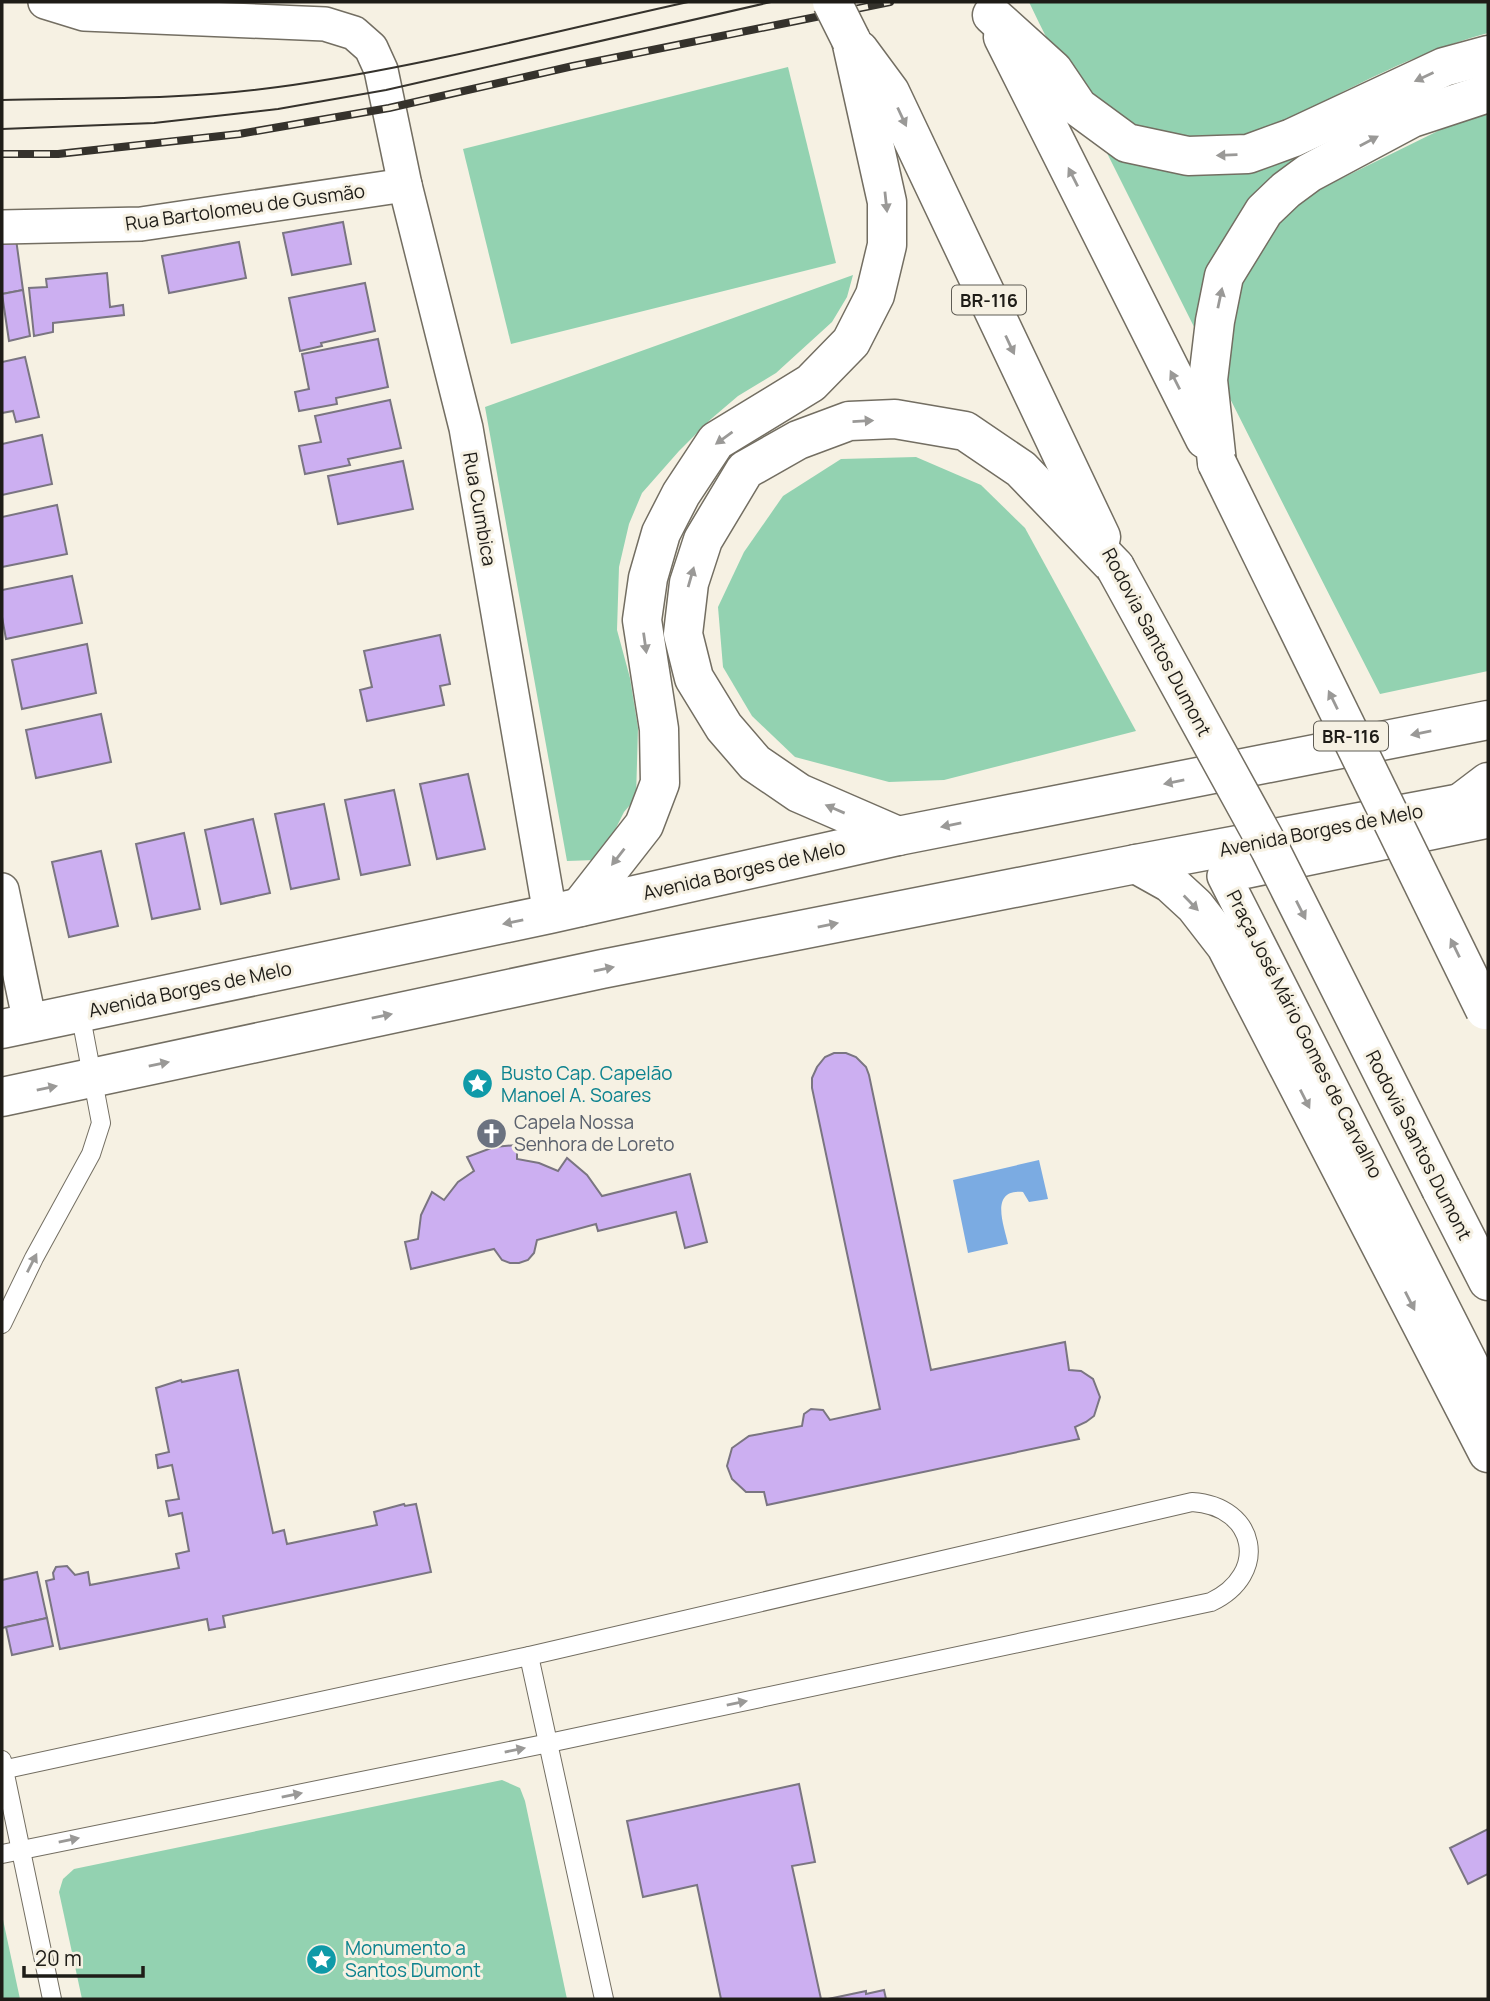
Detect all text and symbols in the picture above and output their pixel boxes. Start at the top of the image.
one-way arrow [1414,71,1434,82]
one-way arrow [897,107,908,127]
one-way arrow [1360,135,1379,147]
one-way arrow [1216,149,1238,160]
one-way arrow [1068,167,1079,187]
street label: Rua Bartolomeu de Gusmão [123,177,367,237]
one-way arrow [881,192,892,214]
road number: BR-116 [952,286,1026,314]
one-way arrow [1214,287,1225,309]
one-way arrow [1004,335,1016,355]
one-way arrow [1170,370,1181,390]
one-way arrow [852,415,874,426]
one-way arrow [714,431,733,445]
street label: Rua Cumbica [457,450,503,568]
street label: Rodovia Santos Dumont [1096,543,1218,741]
one-way arrow [687,566,697,587]
one-way arrow [639,632,650,654]
one-way arrow [1328,690,1339,710]
road number: BR-116 [1314,722,1388,750]
one-way arrow [1410,728,1432,739]
one-way arrow [1163,776,1185,787]
street label: Avenida Borges de Melo [1217,797,1425,863]
one-way arrow [824,803,845,814]
one-way arrow [940,820,962,831]
street label: Avenida Borges de Melo [640,834,848,906]
one-way arrow [611,848,626,866]
street label: Praça José Mário Gomes de Carvalho [1221,885,1389,1183]
one-way arrow [1182,895,1199,911]
one-way arrow [1295,900,1306,920]
one-way arrow [502,916,524,927]
one-way arrow [817,919,839,930]
one-way arrow [1449,938,1461,958]
street label: Avenida Borges de Melo [86,955,294,1023]
one-way arrow [593,963,615,974]
one-way arrow [371,1011,393,1022]
street label: Rodovia Santos Dumont [1360,1046,1478,1244]
one-way arrow [148,1058,170,1069]
place label: Busto Cap. Capelão Manoel A. Soares [501,1060,673,1108]
place icon: Busto Cap. Capelão Manoel A. Soares [461,1067,495,1101]
one-way arrow [36,1082,58,1093]
one-way arrow [1299,1089,1311,1109]
place label: Capela Nossa Senhora de Loreto [514,1109,675,1157]
church icon: Capela Nossa Senhora de Loreto [474,1116,508,1150]
one-way arrow [26,1253,37,1273]
one-way arrow [1404,1291,1415,1311]
one-way arrow [726,1697,748,1708]
one-way arrow [504,1744,526,1755]
one-way arrow [281,1790,303,1801]
one-way arrow [58,1835,80,1846]
scale bar [24,1934,144,1978]
place label: Monumento a Santos Dumont [345,1935,481,1983]
place icon: Monumento a Santos Dumont [305,1942,339,1976]
text: 20 m [35,1944,82,1972]

